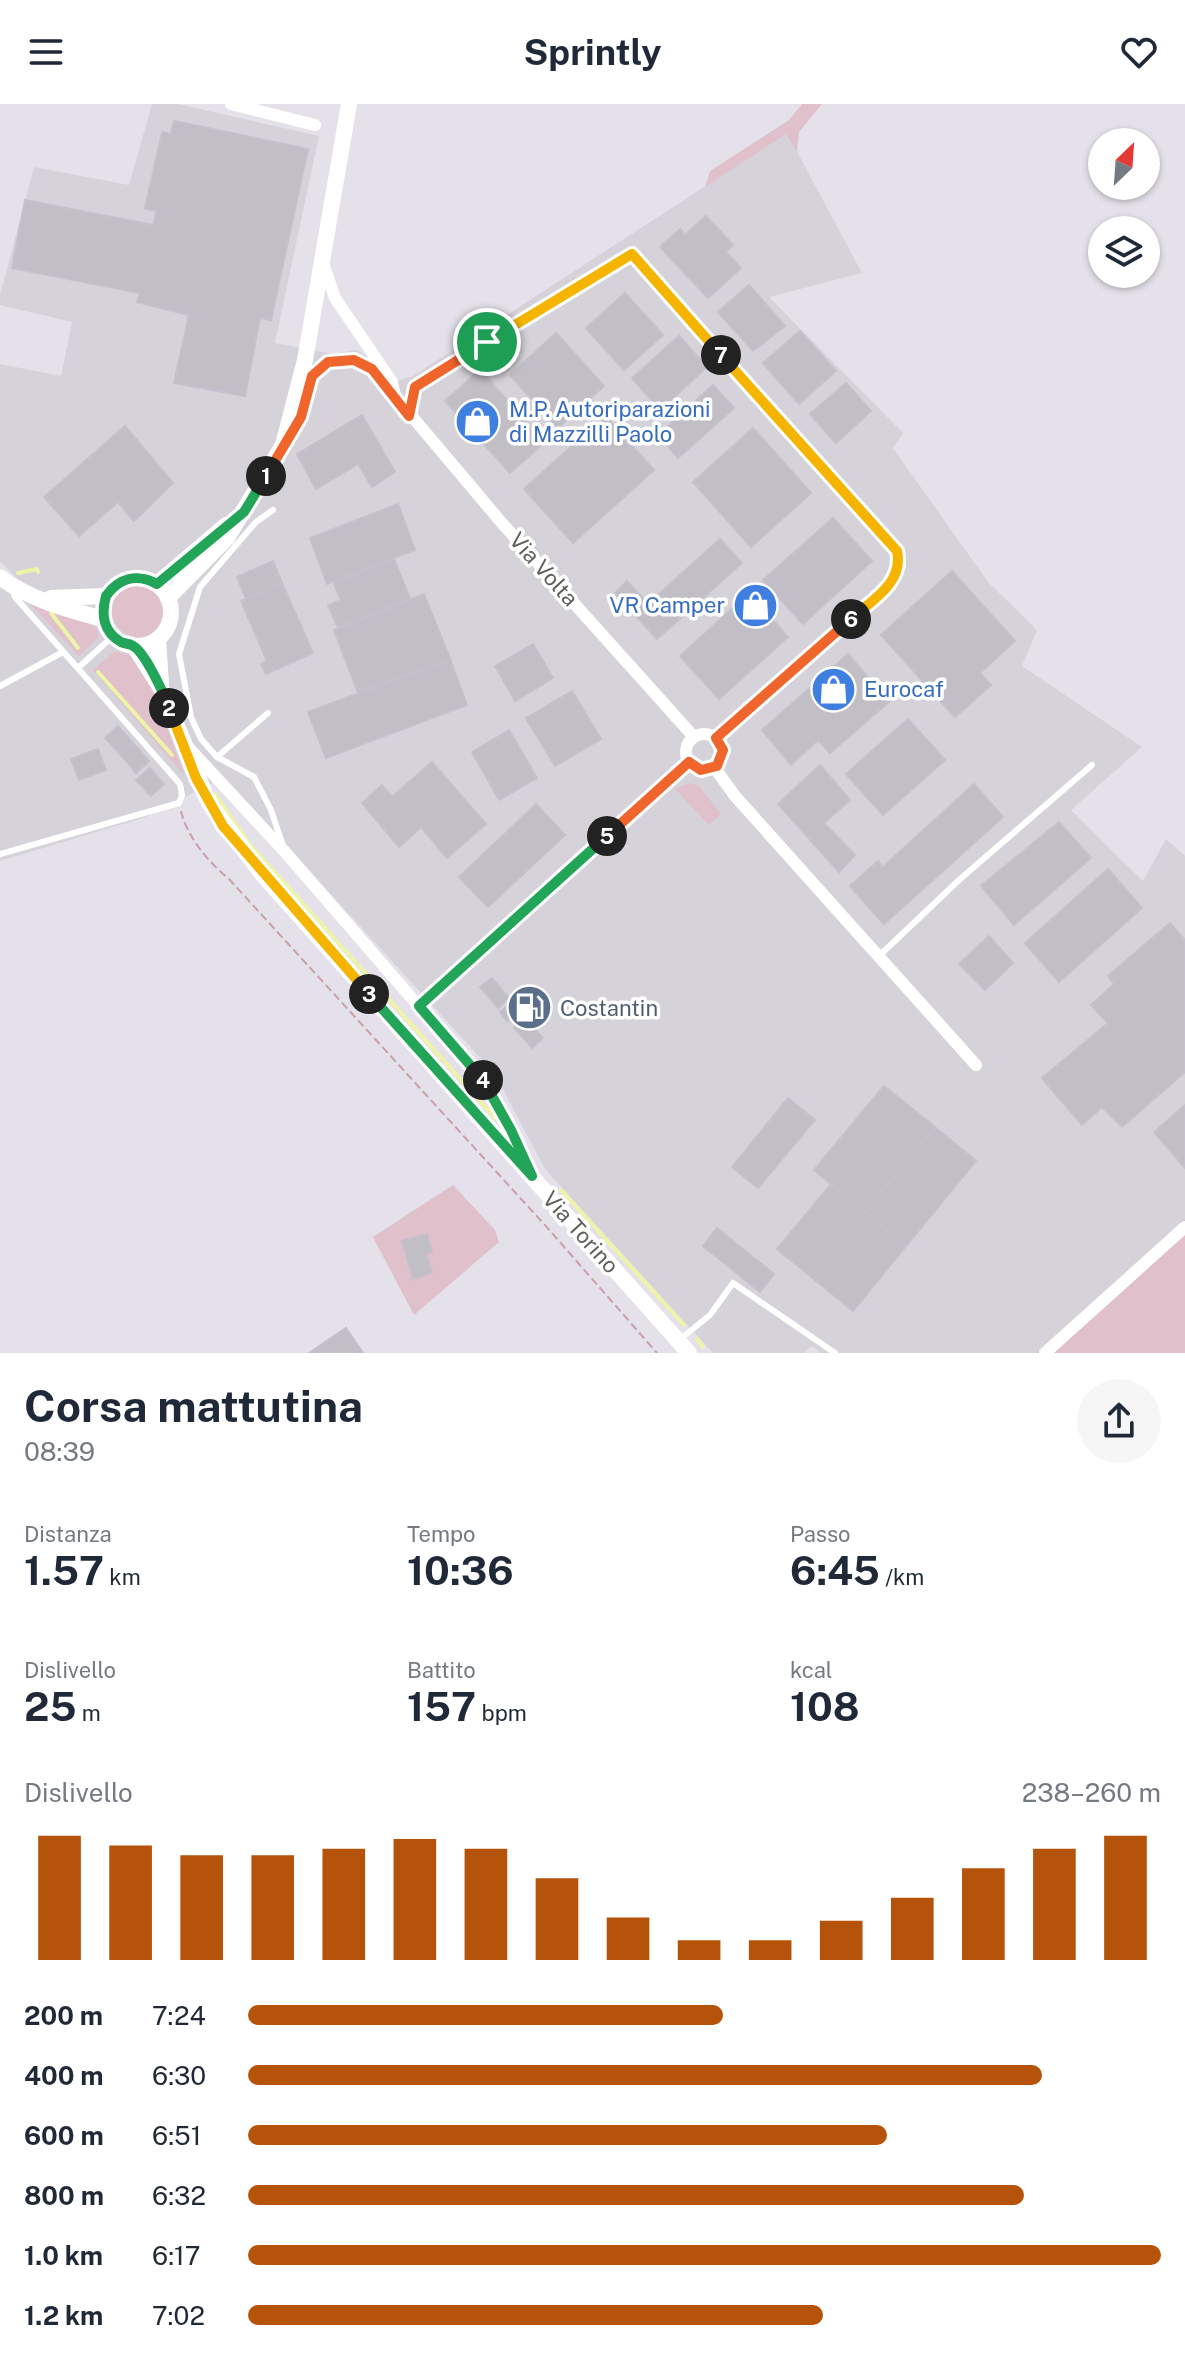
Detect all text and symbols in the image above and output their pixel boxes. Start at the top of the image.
icon: menu [24,30,68,74]
icon: heart [1117,30,1161,74]
text: Sprintly [523,31,662,73]
north arrow [1088,128,1160,200]
map controls [1088,128,1160,288]
button: layers [1088,216,1160,288]
pin [453,308,521,376]
icon: arrive [465,320,509,364]
pin: 7 [701,335,741,375]
text: 7 [714,342,728,368]
place label: M.P. Autoriparazioni di Mazzilli Paolo [509,396,711,447]
shop icon: M.P. Autoriparazioni di Mazzilli Paolo [454,398,502,446]
pin: 1 [246,456,286,496]
text: 1 [261,463,271,489]
street label: Via Volta [504,527,584,611]
shop icon: VR Camper [732,581,780,629]
place label: VR Camper [610,592,725,618]
pin: 6 [831,599,871,639]
text: 6 [844,606,858,632]
shop icon: Eurocaf [809,665,857,713]
place label: Eurocaf [864,676,944,702]
pin: 2 [149,688,189,728]
text: 2 [162,695,176,721]
pin: 5 [587,816,627,856]
text: 5 [600,823,614,849]
pin: 3 [349,974,389,1014]
text: 3 [362,981,376,1007]
fuel station icon: Costantin [505,984,553,1032]
place label: Costantin [560,995,658,1021]
pin: 4 [463,1060,503,1100]
text: 4 [476,1067,490,1093]
street label: Via Torino [538,1186,624,1278]
button: share [1077,1379,1161,1463]
text: Corsa mattutina [24,1380,363,1432]
text: 08:39 [24,1436,95,1467]
text: Distanza [24,1521,112,1547]
text: Tempo [407,1521,476,1547]
text: Passo [790,1521,851,1547]
text: 1.57 [24,1547,104,1594]
text: 10:36 [407,1547,514,1594]
text: 6:45 [790,1547,880,1594]
text: km [104,1564,141,1590]
text: /km [880,1564,924,1590]
text: Dislivello [24,1657,116,1683]
text: Battito [407,1657,476,1683]
text: kcal [790,1657,832,1683]
text: 25 [24,1683,76,1730]
text: 157 [407,1683,476,1730]
text: 108 [790,1683,860,1730]
text: m [76,1700,101,1726]
text: bpm [476,1700,527,1726]
text: Dislivello [24,1777,133,1808]
text: 238–260 m [1022,1777,1161,1808]
text: 200 m [24,2000,103,2031]
text: 7:24 [152,2000,206,2031]
text: 400 m [24,2060,104,2091]
text: 6:30 [152,2060,206,2091]
text: 600 m [24,2120,104,2151]
text: 6:51 [152,2120,201,2151]
text: 800 m [24,2180,104,2211]
text: 6:32 [152,2180,206,2211]
text: 1.0 km [24,2240,103,2271]
text: 6:17 [152,2240,200,2271]
text: 1.2 km [24,2300,103,2331]
text: 7:02 [152,2300,205,2331]

